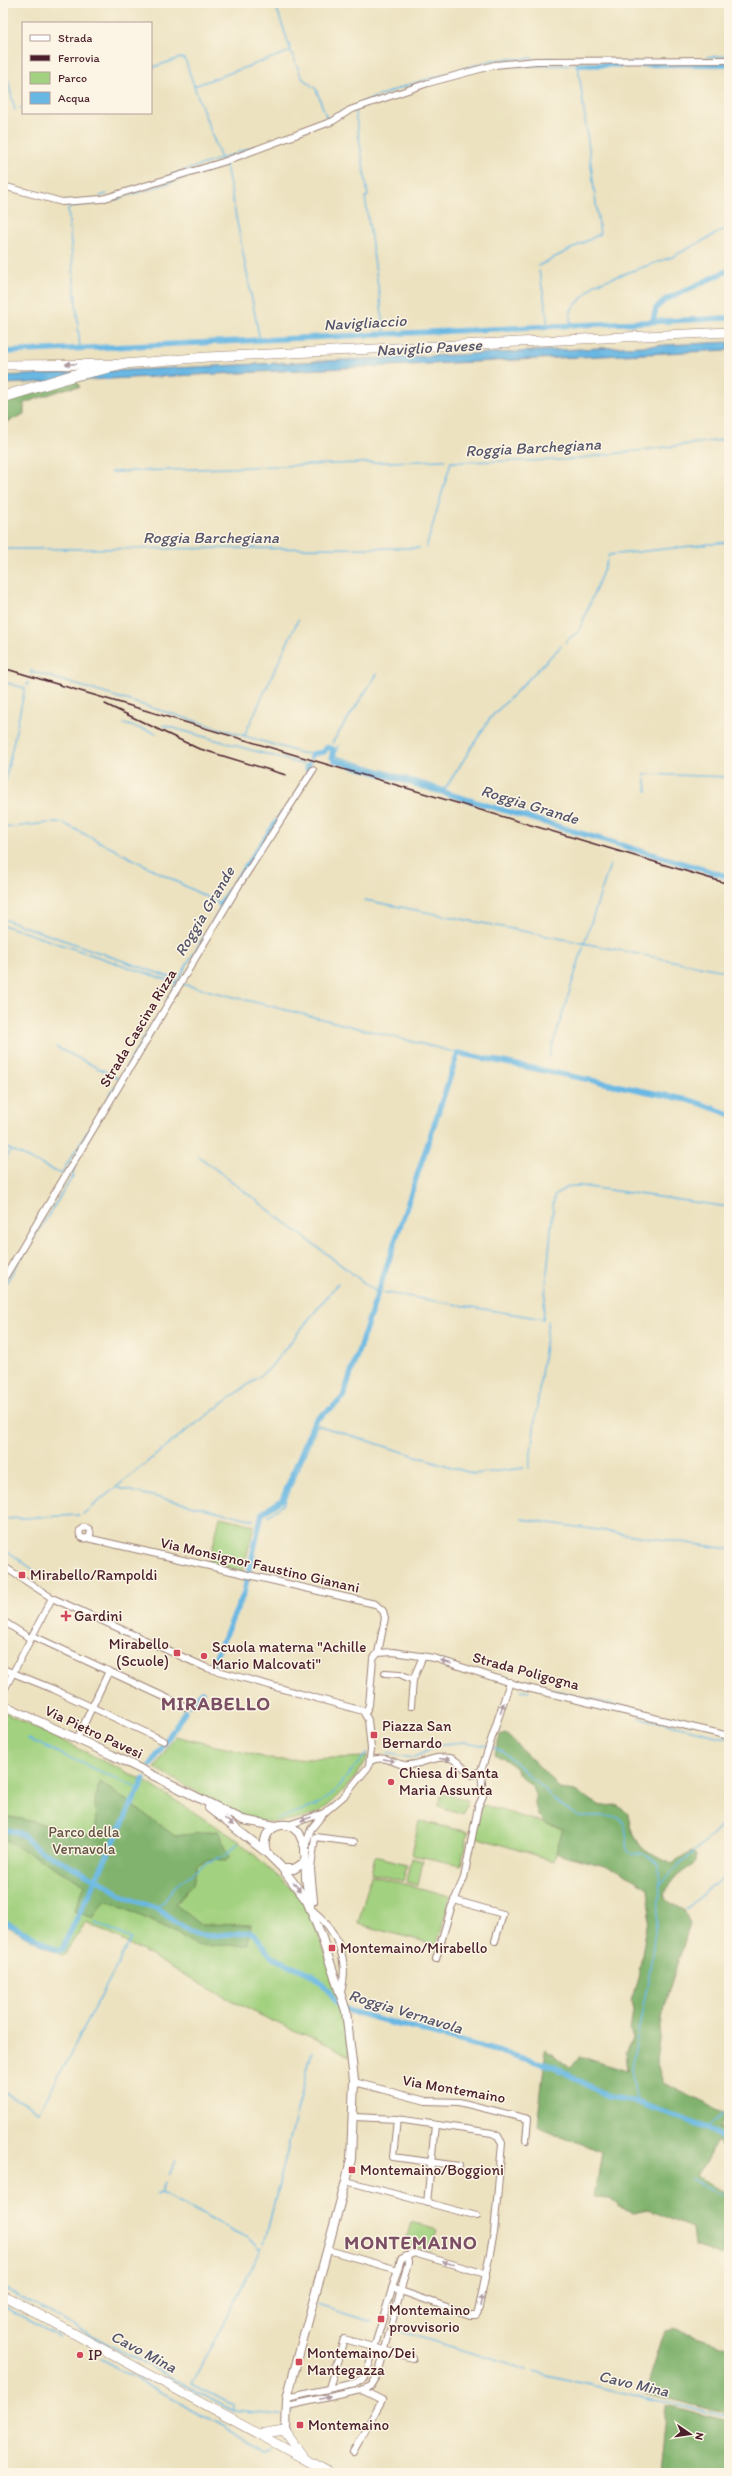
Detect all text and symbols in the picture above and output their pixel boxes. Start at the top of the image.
legend [22,22,152,114]
text: Strada [58,31,93,45]
text: Ferrovia [58,51,100,65]
text: Parco [58,71,87,85]
text: Acqua [58,91,90,105]
water label: Navigliaccio [323,311,408,334]
water label: Naviglio Pavese [376,335,484,360]
one-way arrow [64,361,77,367]
water label: Roggia Barchegiana [465,434,603,461]
water label: Roggia Barchegiana [143,528,280,547]
water label: Roggia Grande [479,781,582,829]
water label: Roggia Grande [170,862,239,959]
street label: Strada Cascina Rizza [96,965,181,1090]
street label: Via Monsignor Faustino Gianani [159,1533,361,1597]
place label: Mirabello/Rampoldi [30,1566,157,1584]
marker: Mirabello/Rampoldi [17,1570,27,1580]
place label: Gardini [74,1607,122,1625]
marker: Gardini [61,1611,71,1621]
place label: Mirabello (Scuole) [109,1635,169,1670]
place label: Scuola materna "Achille Mario Malcovati" [212,1638,366,1673]
marker: Mirabello (Scuole) [172,1648,182,1658]
street label: Strada Poligogna [471,1648,582,1694]
marker: Scuola materna "Achille Mario Malcovati" [199,1651,209,1661]
one-way arrow [440,1659,452,1665]
district label: MIRABELLO [161,1692,271,1715]
street label: Via Pietro Pavesi [42,1701,146,1763]
one-way arrow [499,1701,505,1713]
place label: Piazza San Bernardo [382,1717,452,1752]
marker: Piazza San Bernardo [369,1730,379,1740]
one-way arrow [439,1755,452,1762]
one-way arrow [383,1757,395,1763]
place label: Chiesa di Santa Maria Assunta [399,1764,499,1799]
marker: Chiesa di Santa Maria Assunta [386,1777,396,1787]
one-way arrow [299,1817,311,1823]
one-way arrow [223,1818,234,1827]
park label: Parco della Vernavola [48,1823,120,1858]
one-way arrow [293,1881,301,1892]
place label: Montemaino/Mirabello [340,1939,488,1957]
marker: Montemaino/Mirabello [327,1943,337,1953]
water label: Roggia Vernavola [347,1985,466,2038]
street label: Via Montemaino [401,2071,507,2107]
place label: Montemaino/Boggioni [360,2161,504,2179]
marker: Montemaino/Boggioni [347,2165,357,2175]
district label: MONTEMAINO [344,2231,478,2254]
one-way arrow [442,2260,454,2266]
one-way arrow [478,2295,484,2307]
place label: Montemaino provvisorio [389,2301,470,2336]
marker: Montemaino provvisorio [376,2314,386,2324]
water label: Cavo Mina [108,2326,180,2377]
place label: Montemaino/Dei Mantegazza [307,2344,415,2379]
place label: IP [88,2346,103,2364]
marker: IP [75,2350,85,2360]
marker: Montemaino/Dei Mantegazza [294,2357,304,2367]
water label: Cavo Mina [597,2366,672,2401]
one-way arrow [319,2395,331,2401]
north arrow [670,2414,710,2454]
place label: Montemaino [308,2416,389,2434]
marker: Montemaino [295,2420,305,2430]
text: N [692,2431,706,2441]

